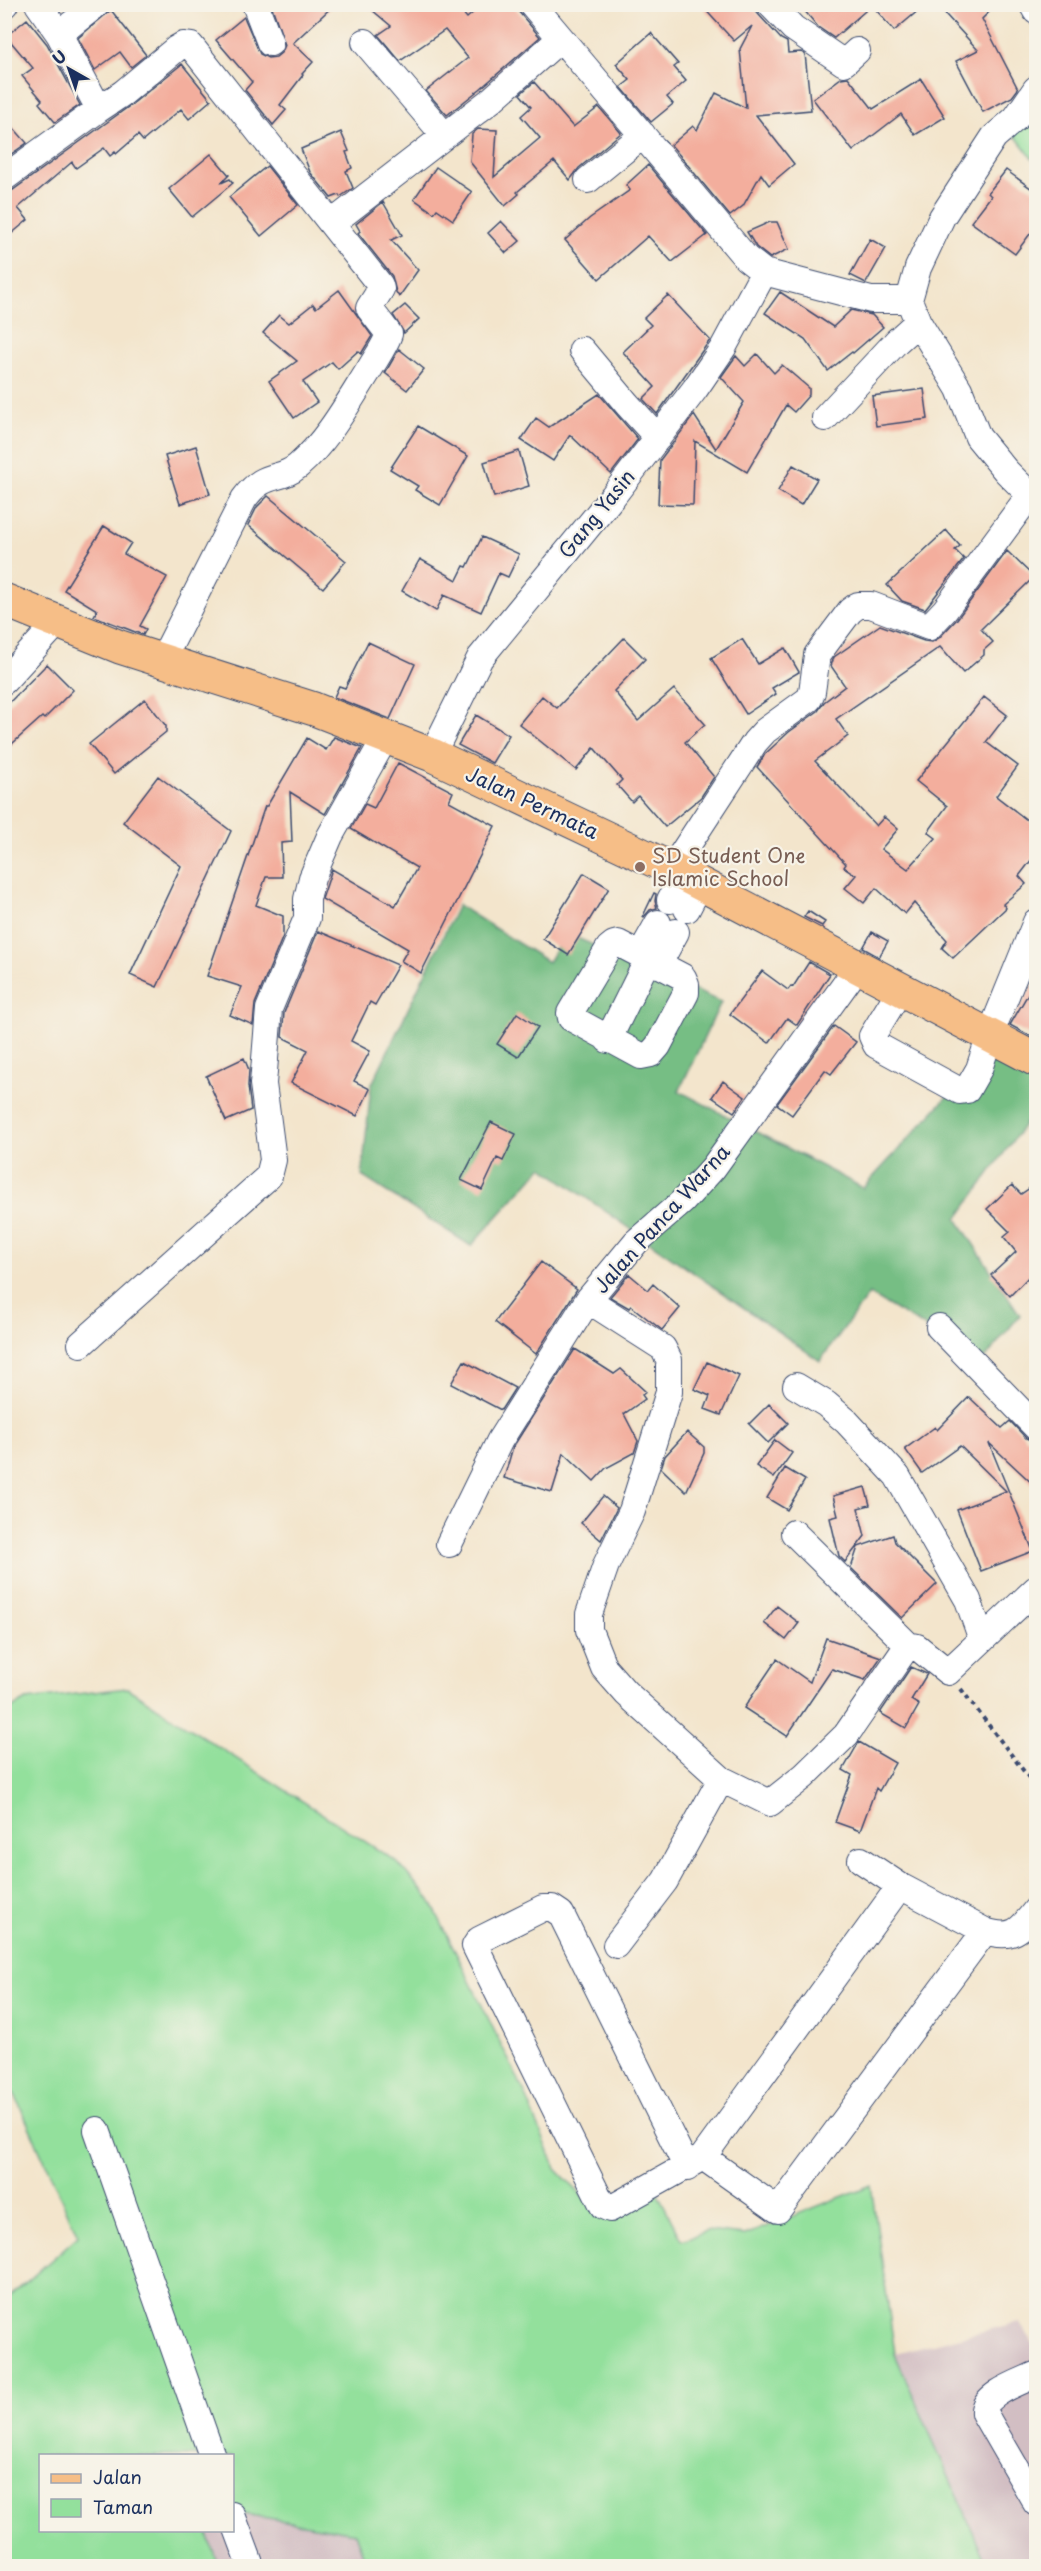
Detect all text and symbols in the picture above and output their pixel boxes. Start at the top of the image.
north arrow [39,39,99,99]
text: U [46,44,71,70]
street label: Gang Yasin [551,462,642,564]
street label: Jalan Permata [461,758,604,846]
place label: SD Student One Islamic School [652,840,806,893]
marker: SD Student One Islamic School [633,860,647,874]
street label: Jalan Panca Warna [586,1137,737,1300]
legend [39,2454,234,2532]
text: Jalan [93,2463,142,2490]
text: Taman [93,2493,153,2520]

